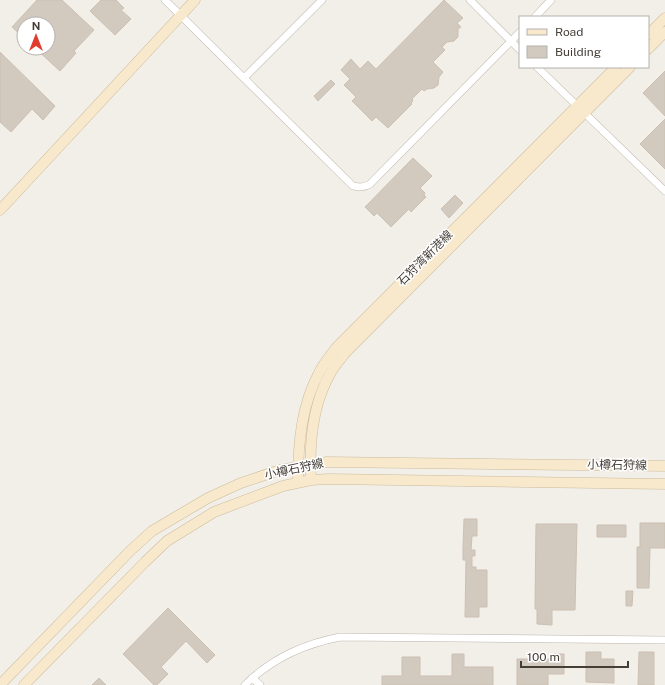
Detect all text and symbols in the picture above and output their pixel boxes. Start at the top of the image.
north arrow [16,16,56,56]
legend [519,16,649,68]
text: N [32,20,40,32]
text: Road [555,25,583,39]
text: Building [555,45,601,59]
street label: 石狩湾新港線 [395,228,455,288]
street label: 小樽石狩線 [263,456,325,482]
street label: 小樽石狩線 [587,457,647,473]
scale bar [521,643,628,669]
text: 100 m [527,650,560,664]

